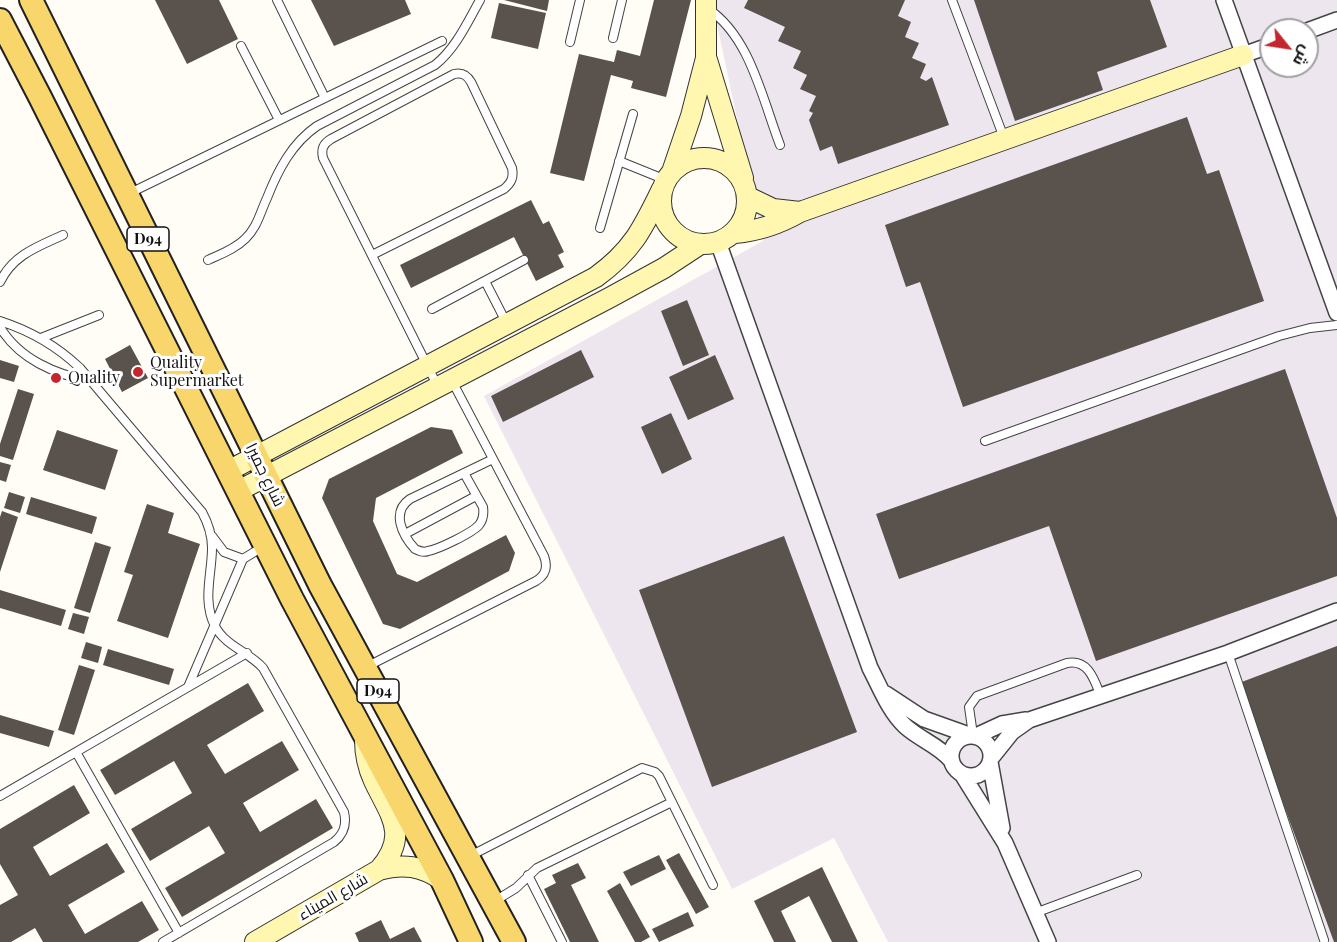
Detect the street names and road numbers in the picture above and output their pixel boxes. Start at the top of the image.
road number: D94 [127,227,169,251]
street label: شارع جميرا [241,440,289,510]
road number: D94 [357,679,399,703]
street label: شارع الميناء [295,869,371,925]

